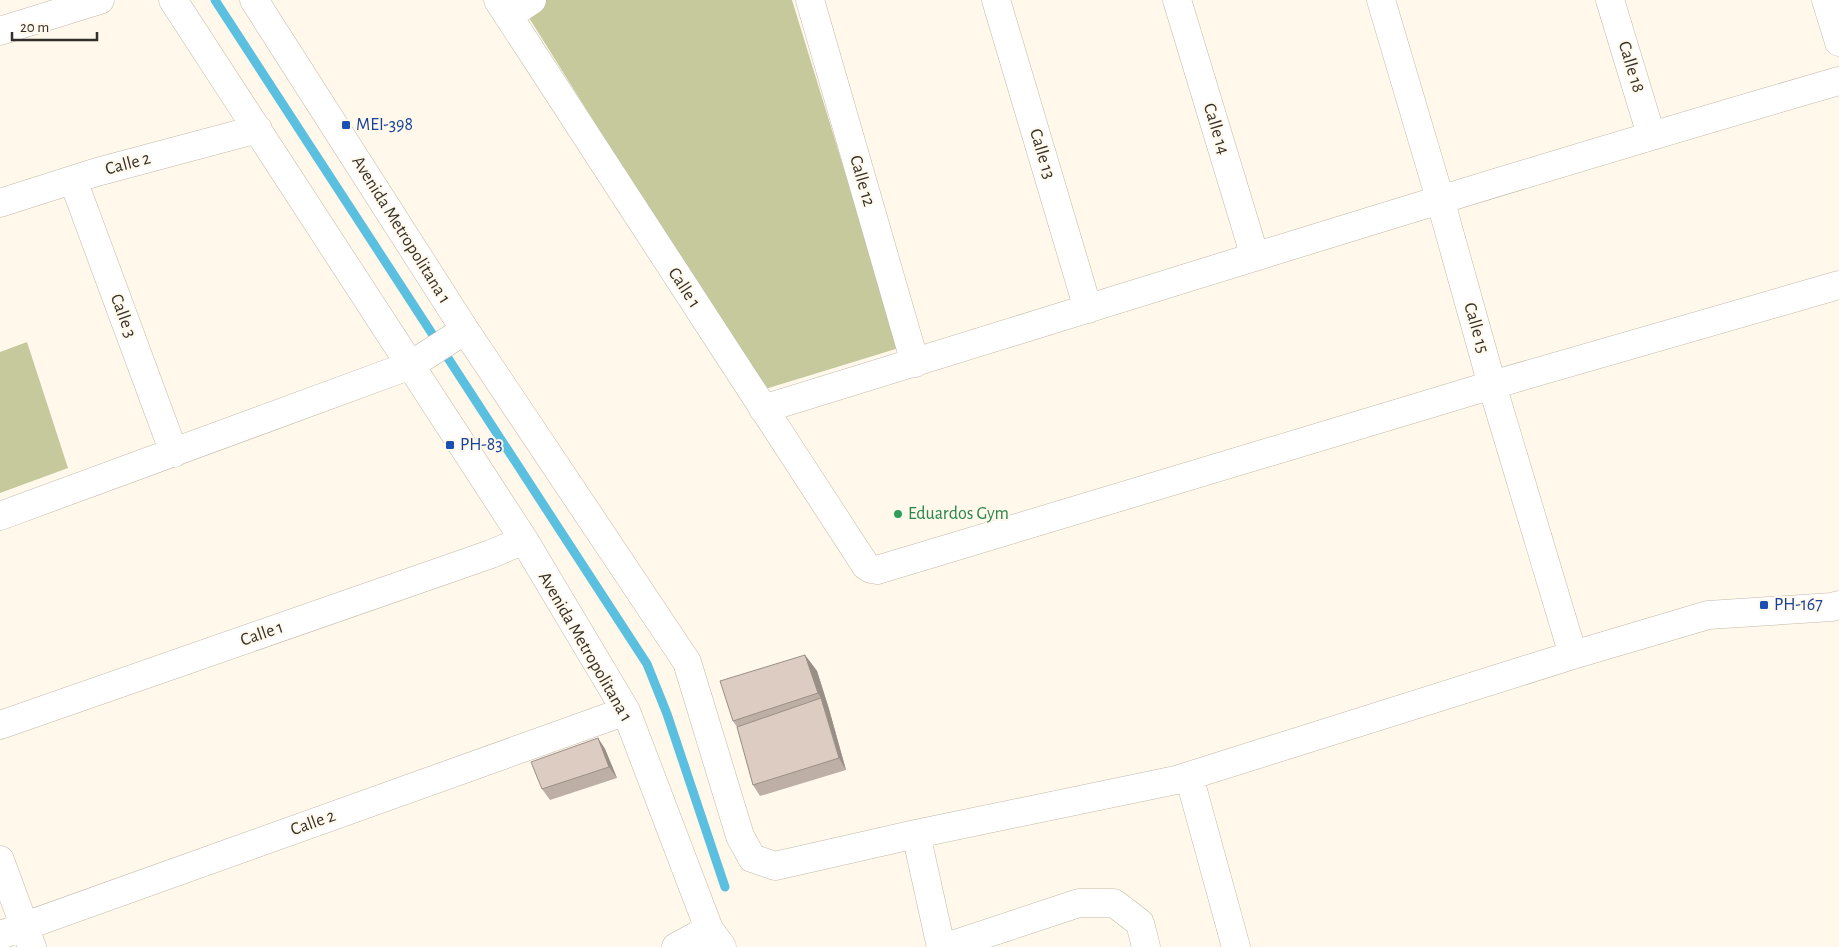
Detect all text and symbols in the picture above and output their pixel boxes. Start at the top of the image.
scale bar [12,10,98,42]
text: 20 m [20,20,49,35]
street label: Calle 18 [1615,39,1647,95]
street label: Calle 14 [1200,101,1232,157]
place label: MEI-398 [356,116,413,134]
marker: MEI-398 [340,119,352,131]
street label: Calle 13 [1026,127,1058,181]
street label: Calle 2 [103,149,153,179]
street label: Avenida Metropolitana 1 [348,153,454,307]
street label: Calle 12 [846,153,878,209]
street label: Calle 1 [664,265,704,311]
street label: Calle 3 [107,292,139,340]
street label: Calle 15 [1460,301,1492,355]
place label: PH-83 [460,436,503,454]
marker: PH-83 [444,439,456,451]
place label: Eduardos Gym [908,505,1009,523]
marker: Eduardos Gym [892,508,904,520]
street label: Avenida Metropolitana 1 [535,569,635,725]
place label: PH-167 [1774,596,1823,614]
marker: PH-167 [1758,599,1770,611]
street label: Calle 1 [238,618,286,650]
street label: Calle 2 [288,807,338,839]

